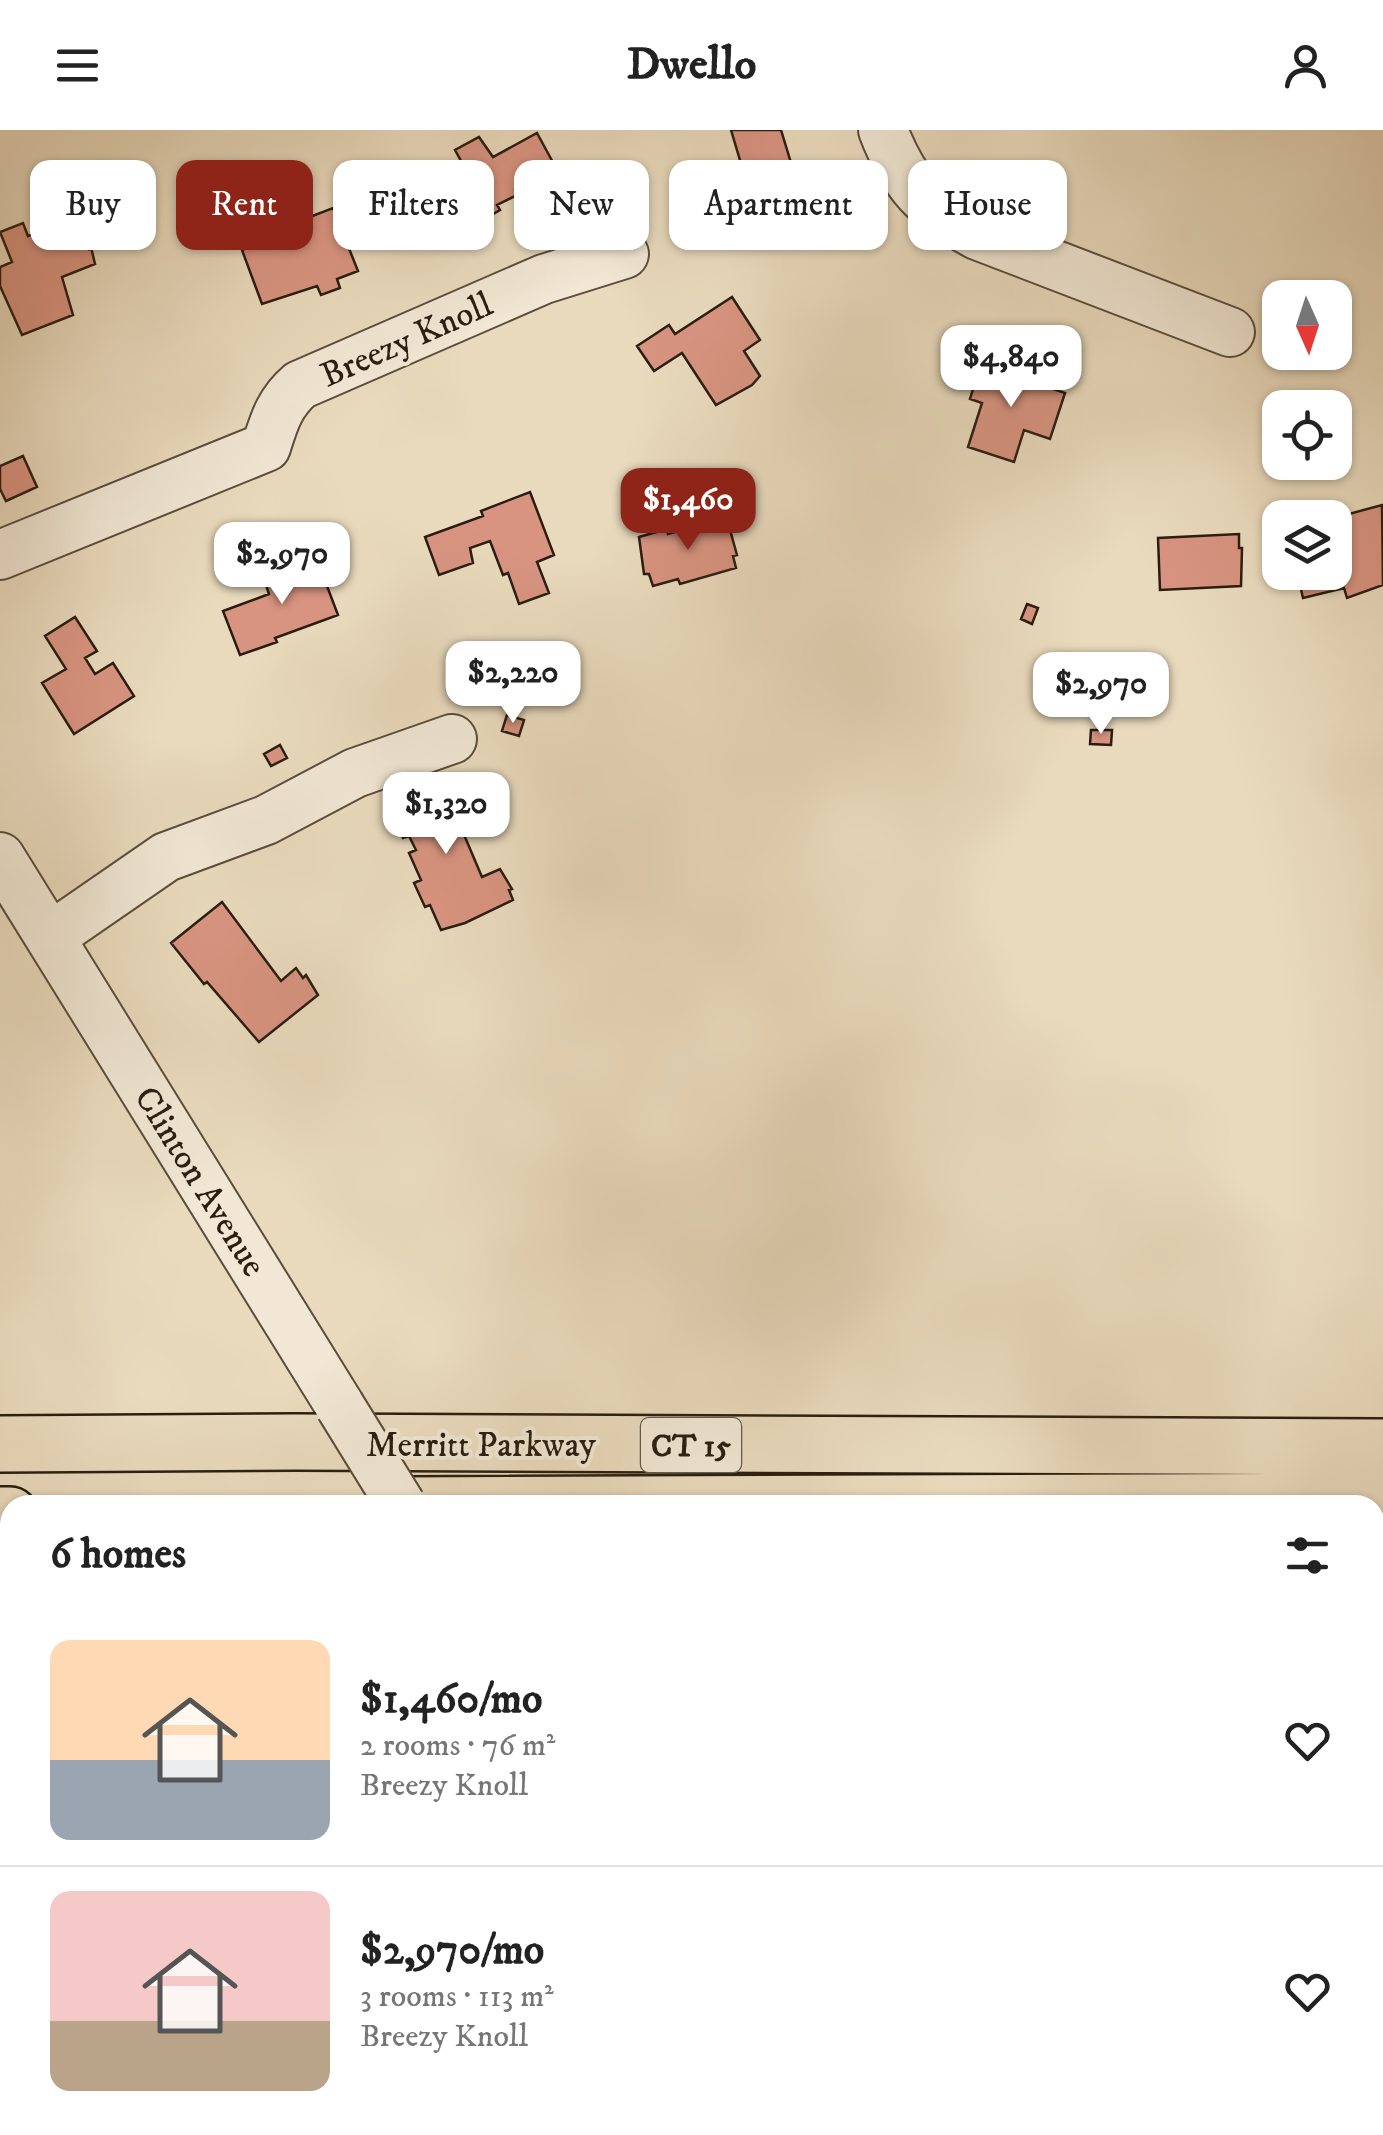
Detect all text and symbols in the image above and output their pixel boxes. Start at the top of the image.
text: Dwello [627,37,756,93]
icon: menu [50,38,105,93]
icon: person [1278,38,1333,93]
chip: Buy [30,160,156,250]
chip: Rent [176,160,313,250]
chip: Filters [333,160,494,250]
chip: New [514,160,649,250]
chip: Apartment [669,160,888,250]
chip: House [908,160,1067,250]
north arrow [1262,280,1352,370]
map controls [1262,280,1352,590]
street label: Breezy Knoll [314,283,500,398]
pin: $4,840 [930,325,1092,410]
text: $4,840 [963,337,1059,377]
button: locate [1262,390,1352,480]
pin: $1,460 [607,468,769,553]
text: $1,460 [643,480,733,520]
button: layers [1262,500,1352,590]
pin: $2,970 [201,522,363,607]
text: $2,970 [236,534,328,574]
pin: $2,220 [432,641,594,726]
pin: $2,970 [1020,652,1182,737]
text: $2,220 [468,653,558,693]
text: $2,970 [1055,664,1147,704]
pin: $1,320 [365,772,527,857]
text: $1,320 [405,784,487,824]
street label: Clinton Avenue [123,1079,275,1285]
road number: CT 15 [641,1418,741,1472]
street label: Merritt Parkway [366,1424,596,1468]
icon: filters [1280,1528,1335,1583]
text: 6 homes [50,1529,186,1581]
text: $1,460/mo [360,1674,542,1726]
icon: home [130,1680,250,1800]
icon: heart [1280,1713,1335,1768]
text: 2 rooms · 76 m² [360,1726,555,1766]
text: Breezy Knoll [360,1766,528,1806]
text: $2,970/mo [360,1925,544,1977]
icon: home [130,1931,250,2051]
icon: heart [1280,1964,1335,2019]
text: 3 rooms · 113 m² [360,1977,554,2017]
text: Breezy Knoll [360,2017,528,2057]

